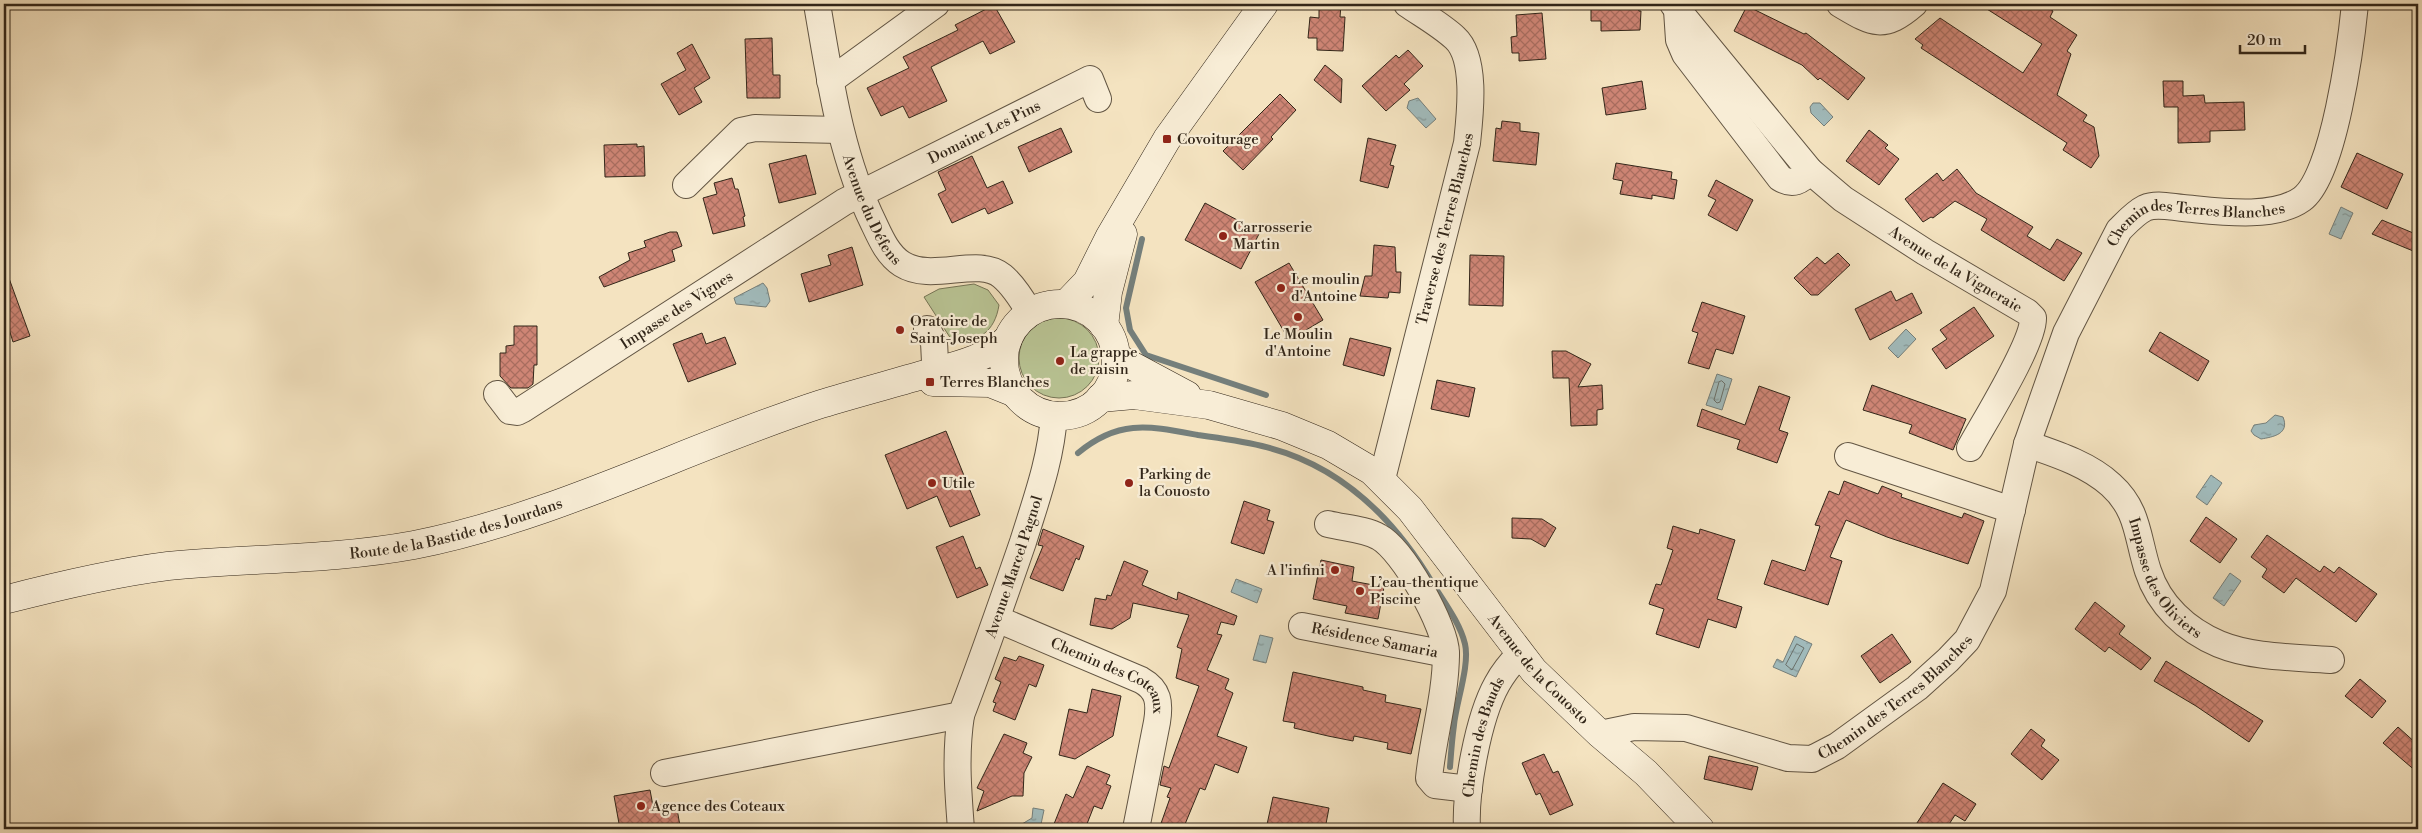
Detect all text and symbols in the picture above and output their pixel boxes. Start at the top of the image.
scale bar [2240,22,2304,54]
text: 20 m [2247,31,2282,50]
street label: Domaine Les Pins [925,96,1044,168]
place label: Covoiturage [1177,130,1259,149]
street label: Traverse des Terres Blanches [1412,132,1478,327]
marker: Covoiturage [1161,133,1173,145]
street label: Avenue du Défens [838,151,905,269]
street label: Chemin des Terres Blanches [2103,196,2287,250]
place label: Carrosserie Martin [1233,218,1312,254]
street label: Avenue de la Vigneraie [1884,221,2026,317]
marker: Carrosserie Martin [1217,230,1229,242]
street label: Impasse des Vignes [617,267,737,353]
place label: Le moulin d'Antoine [1291,270,1360,306]
marker: Le moulin d'Antoine [1275,282,1287,294]
marker: Le Moulin d'Antoine [1292,311,1304,323]
place label: Oratoire de Saint-Joseph [910,312,998,348]
marker: Oratoire de Saint-Joseph [894,324,906,336]
place label: Le Moulin d'Antoine [1263,325,1333,361]
place label: La grappe de raisin [1070,343,1138,379]
marker: La grappe de raisin [1054,355,1066,367]
place label: Terres Blanches [940,373,1049,392]
marker: Terres Blanches [924,376,936,388]
place label: Parking de la Couosto [1139,465,1211,501]
place label: Utile [942,474,975,493]
marker: Utile [926,477,938,489]
marker: Parking de la Couosto [1123,477,1135,489]
street label: Avenue Marcel Pagnol [980,493,1047,641]
street label: Route de la Bastide des Jourdans [349,494,565,563]
street label: Impasse des Oliviers [2125,515,2205,643]
place label: A l'infini [1266,561,1325,580]
marker: A l'infini [1329,564,1341,576]
place label: L’eau-thentique Piscine [1370,573,1479,609]
marker: L’eau-thentique Piscine [1354,585,1366,597]
street label: Avenue de la Couosto [1483,609,1593,728]
street label: Résidence Samaria [1310,618,1440,662]
street label: Chemin des Terres Blanches [1815,632,1977,764]
street label: Chemin des Coteaux [1048,633,1168,714]
street label: Chemin des Bauds [1458,673,1509,798]
place label: Agence des Coteaux [650,797,785,816]
marker: Agence des Coteaux [635,800,647,812]

